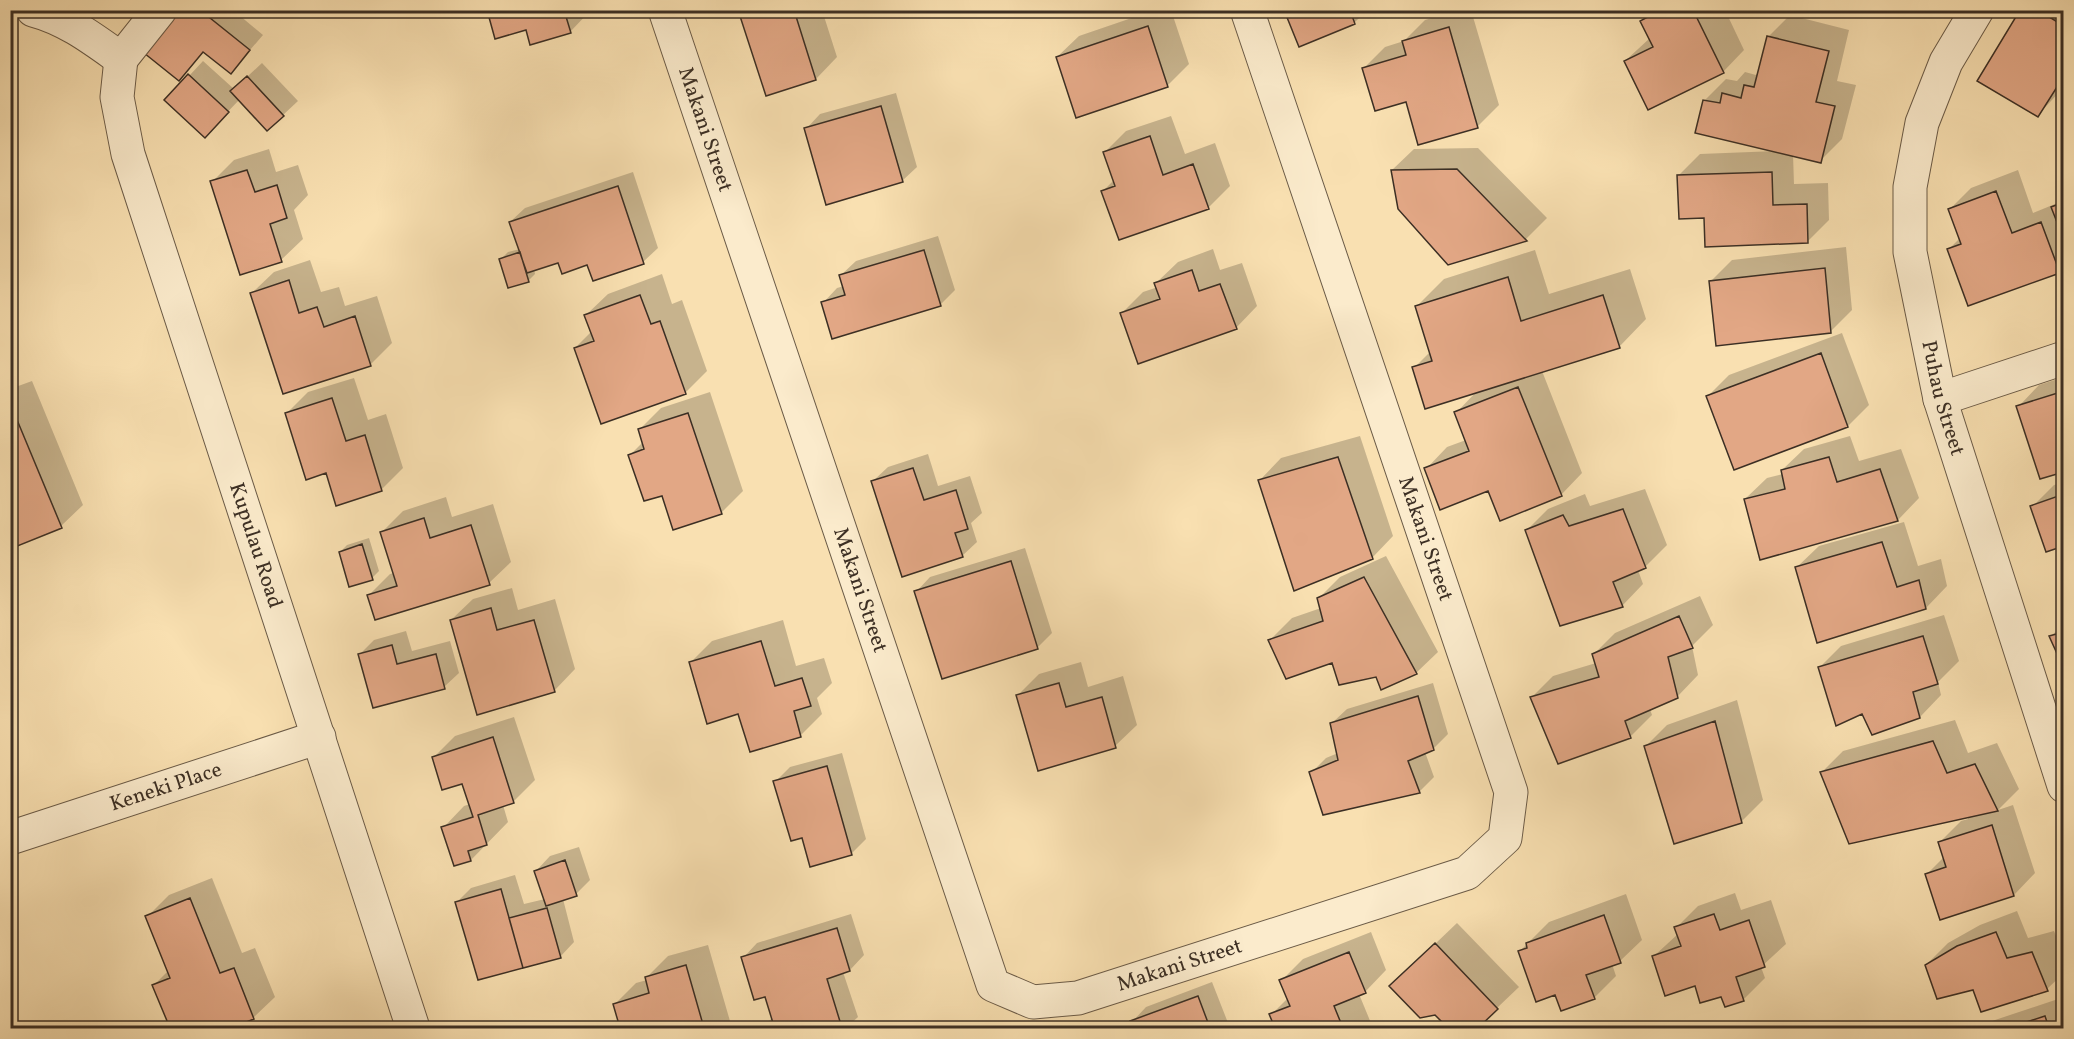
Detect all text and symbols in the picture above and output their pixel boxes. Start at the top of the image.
street label: Makani Street [671,63,740,196]
street label: Puhau Street [1914,338,1972,459]
street label: Makani Street [1390,473,1460,605]
street label: Kupulau Road [222,479,290,612]
street label: Makani Street [826,524,895,656]
street label: Keneki Place [106,755,226,819]
street label: Makani Street [1113,932,1246,999]

